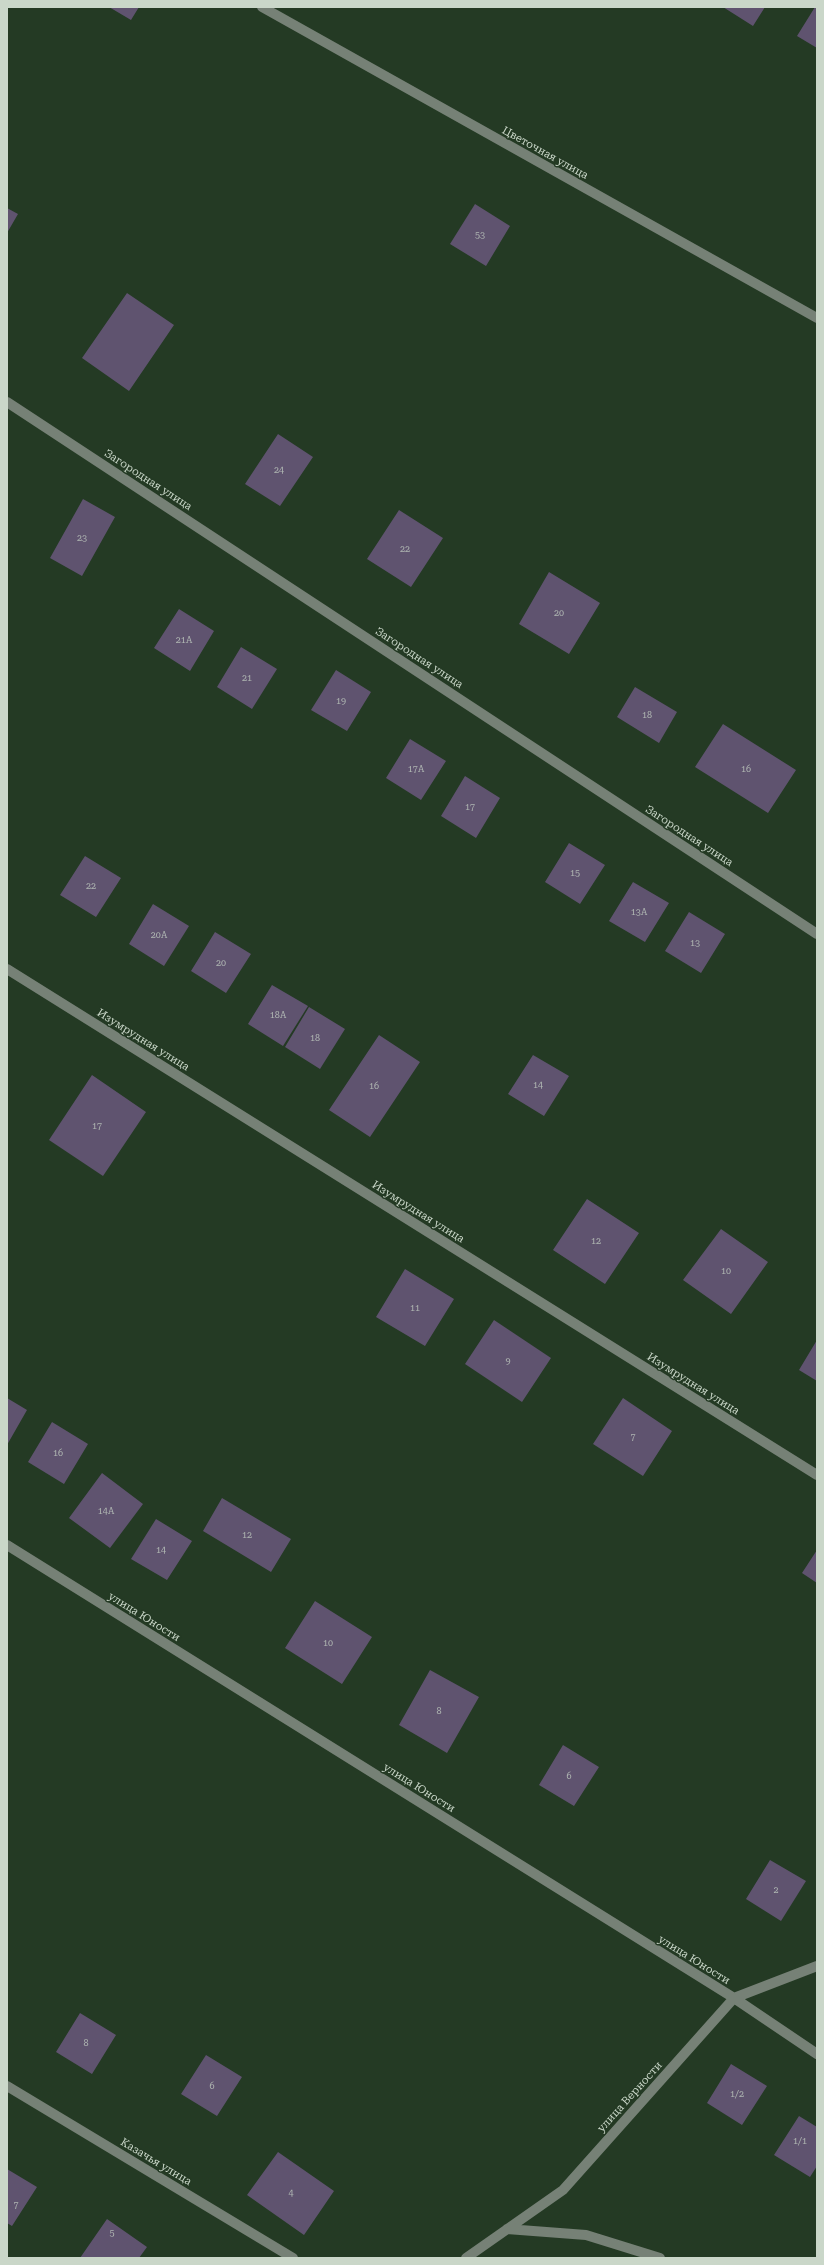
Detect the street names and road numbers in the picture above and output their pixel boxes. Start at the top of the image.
street label: Цветочная улица [500,124,590,182]
street label: Загородная улица [102,447,194,513]
street label: Загородная улица [373,625,465,691]
street label: Загородная улица [643,803,735,869]
street label: Изумрудная улица [94,1006,192,1074]
street label: Изумрудная улица [369,1178,467,1246]
street label: Изумрудная улица [644,1350,742,1418]
street label: улица Юности [106,1590,182,1644]
street label: улица Юности [381,1761,457,1815]
street label: улица Юности [656,1933,732,1987]
street label: улица Верности [595,2059,665,2135]
street label: Казачья улица [118,2136,194,2188]

